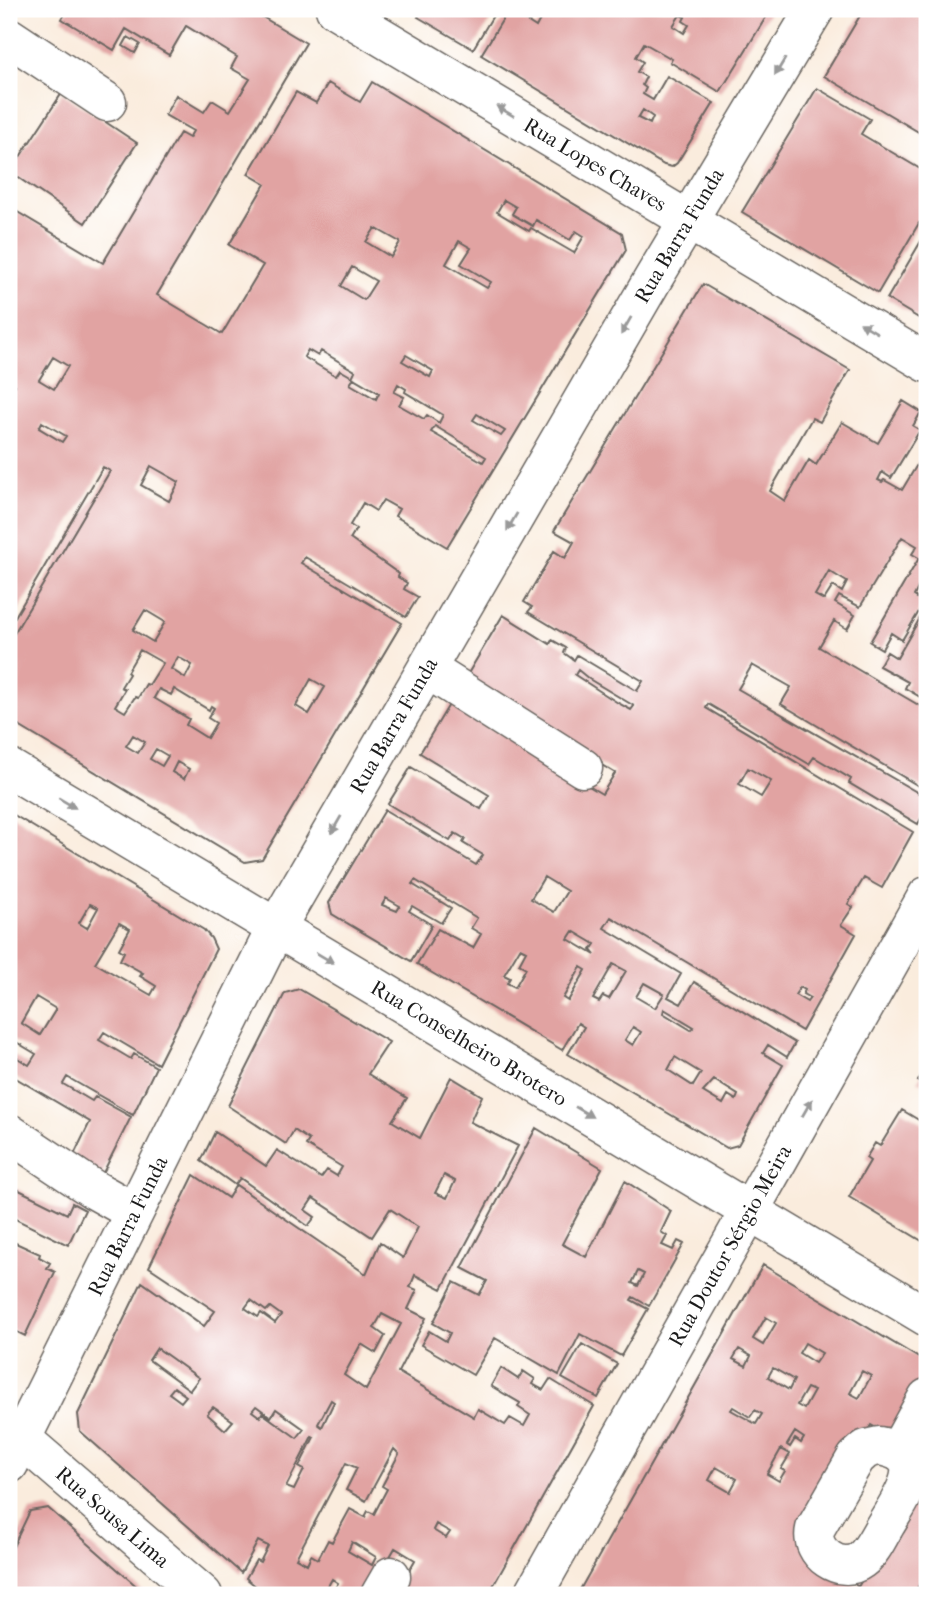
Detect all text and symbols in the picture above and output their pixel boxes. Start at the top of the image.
one-way arrow [774,58,786,77]
one-way arrow [496,104,515,117]
street label: Rua Lopes Chaves [519,113,671,217]
street label: Rua Barra Funda [630,164,729,307]
one-way arrow [620,316,632,335]
one-way arrow [859,322,878,335]
one-way arrow [505,513,518,532]
street label: Rua Barra Funda [345,653,443,798]
one-way arrow [58,797,77,809]
one-way arrow [330,815,342,835]
one-way arrow [316,952,335,964]
street label: Rua Conselheiro Brotero [367,975,572,1111]
one-way arrow [801,1098,813,1118]
one-way arrow [574,1106,593,1118]
street label: Rua Doutor Sérgio Meira [664,1140,796,1351]
street label: Rua Barra Funda [83,1152,173,1300]
street label: Rua Sousa Lima [51,1461,175,1573]

